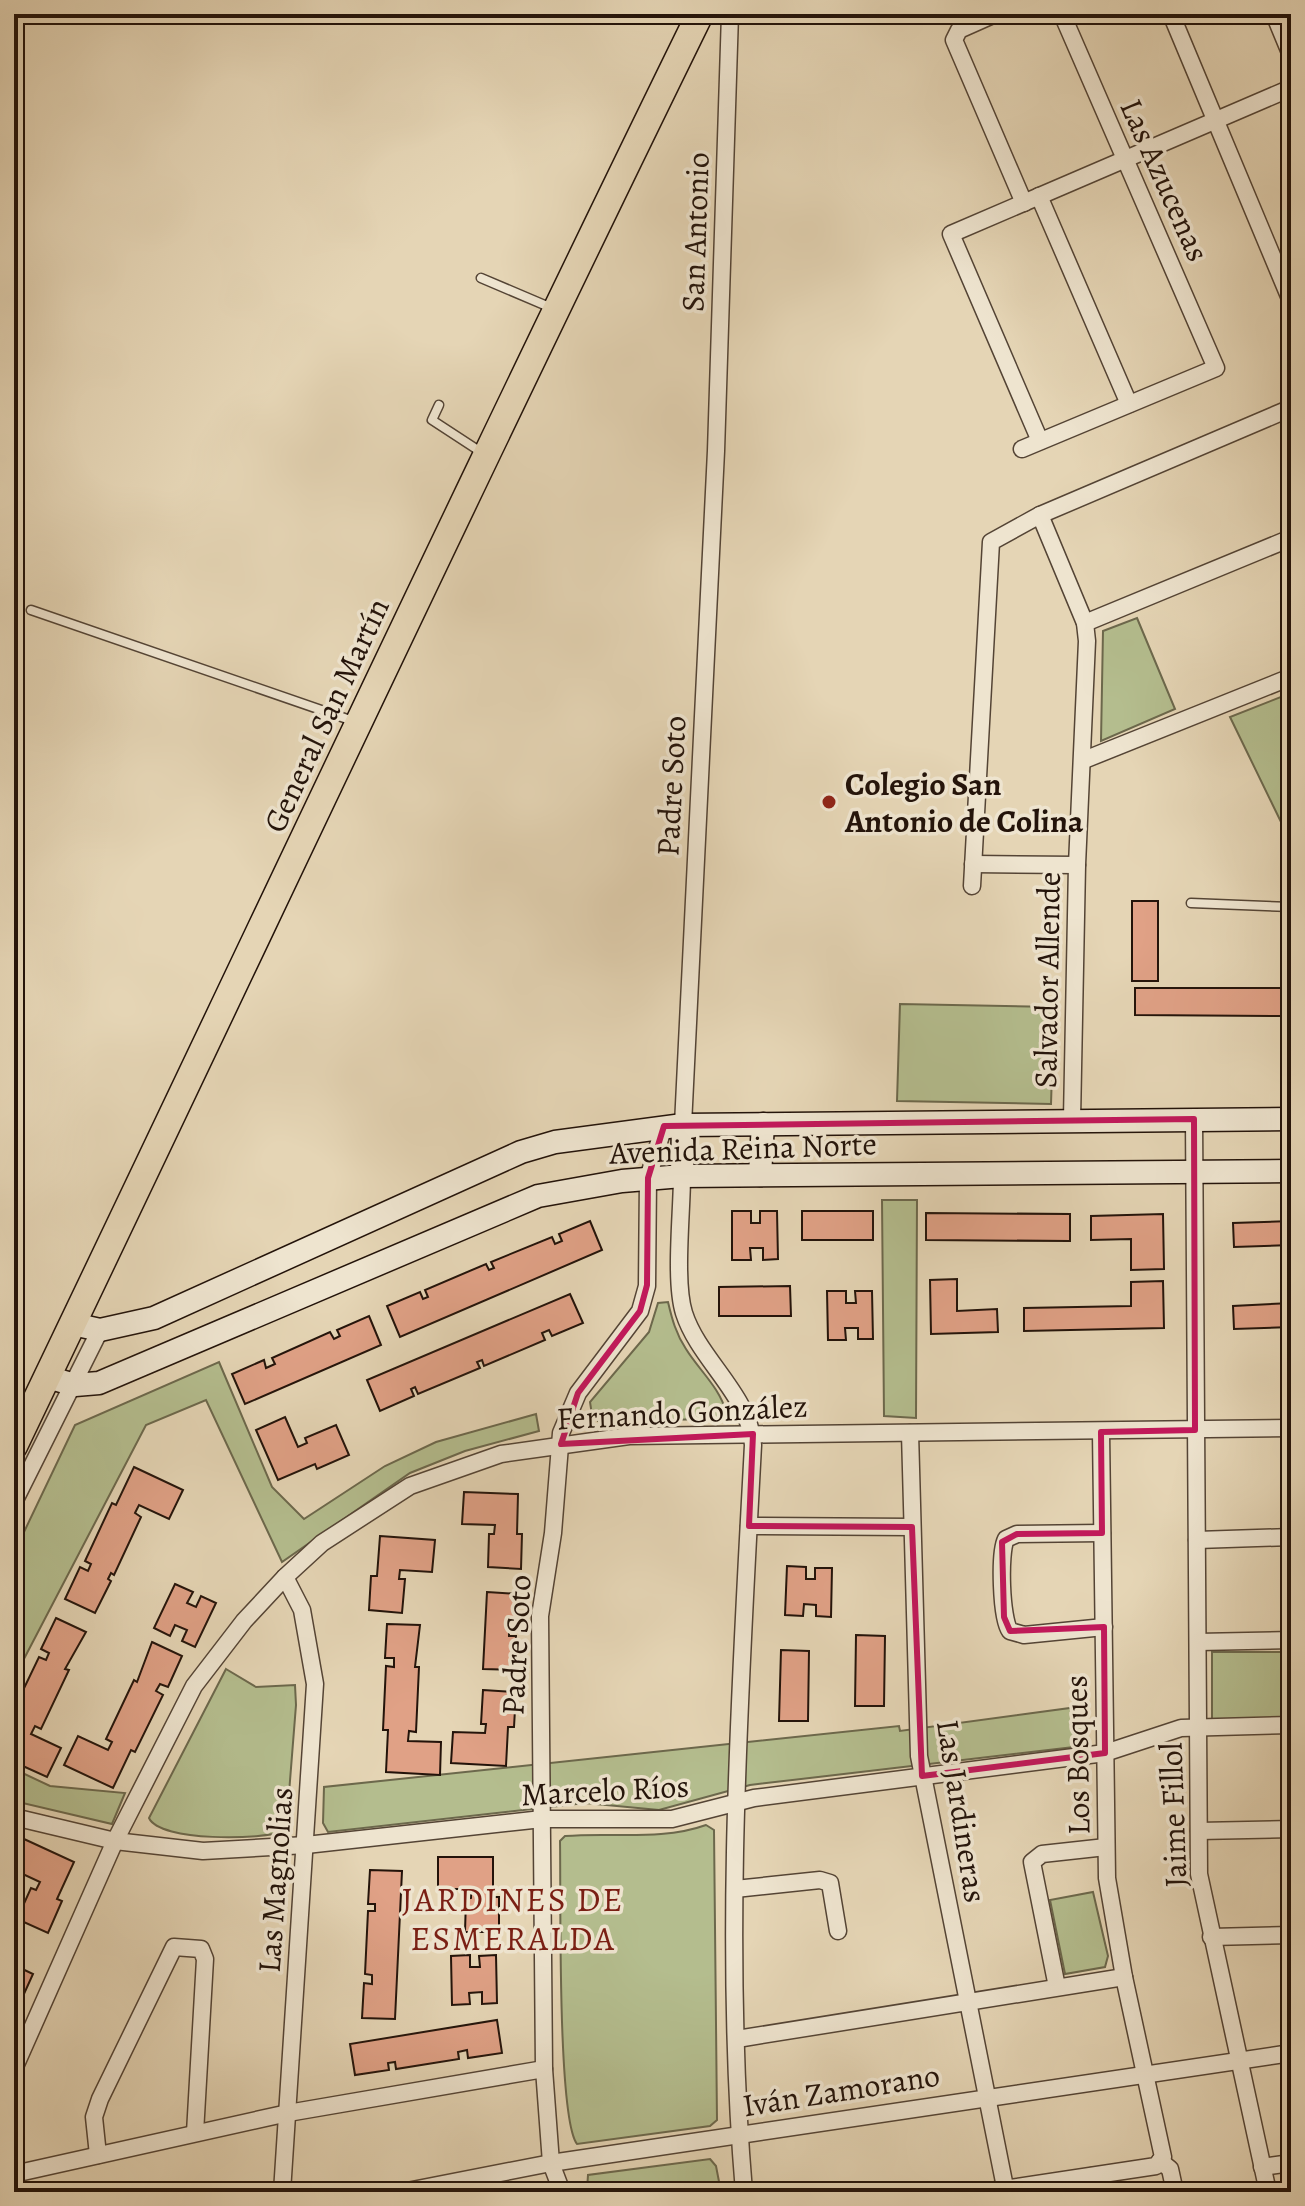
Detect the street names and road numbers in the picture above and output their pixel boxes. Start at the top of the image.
street label: Las Azucenas [1110,92,1220,268]
street label: San Antonio [670,151,720,313]
street label: General San Martín [252,591,400,839]
street label: Padre Soto [645,715,697,857]
street label: Salvador Allende [1023,871,1071,1089]
street label: Avenida Reina Norte [608,1121,877,1175]
street label: Fernando González [555,1383,809,1441]
street label: Padre Soto [490,1574,542,1716]
street label: Los Bosques [1054,1675,1100,1835]
street label: Las Jardineras [926,1716,998,1906]
street label: Jaime Fillol [1148,1742,1198,1888]
street label: Marcelo Ríos [520,1764,690,1816]
street label: Las Magnolias [247,1786,303,1974]
street label: Iván Zamorano [739,2053,943,2127]

